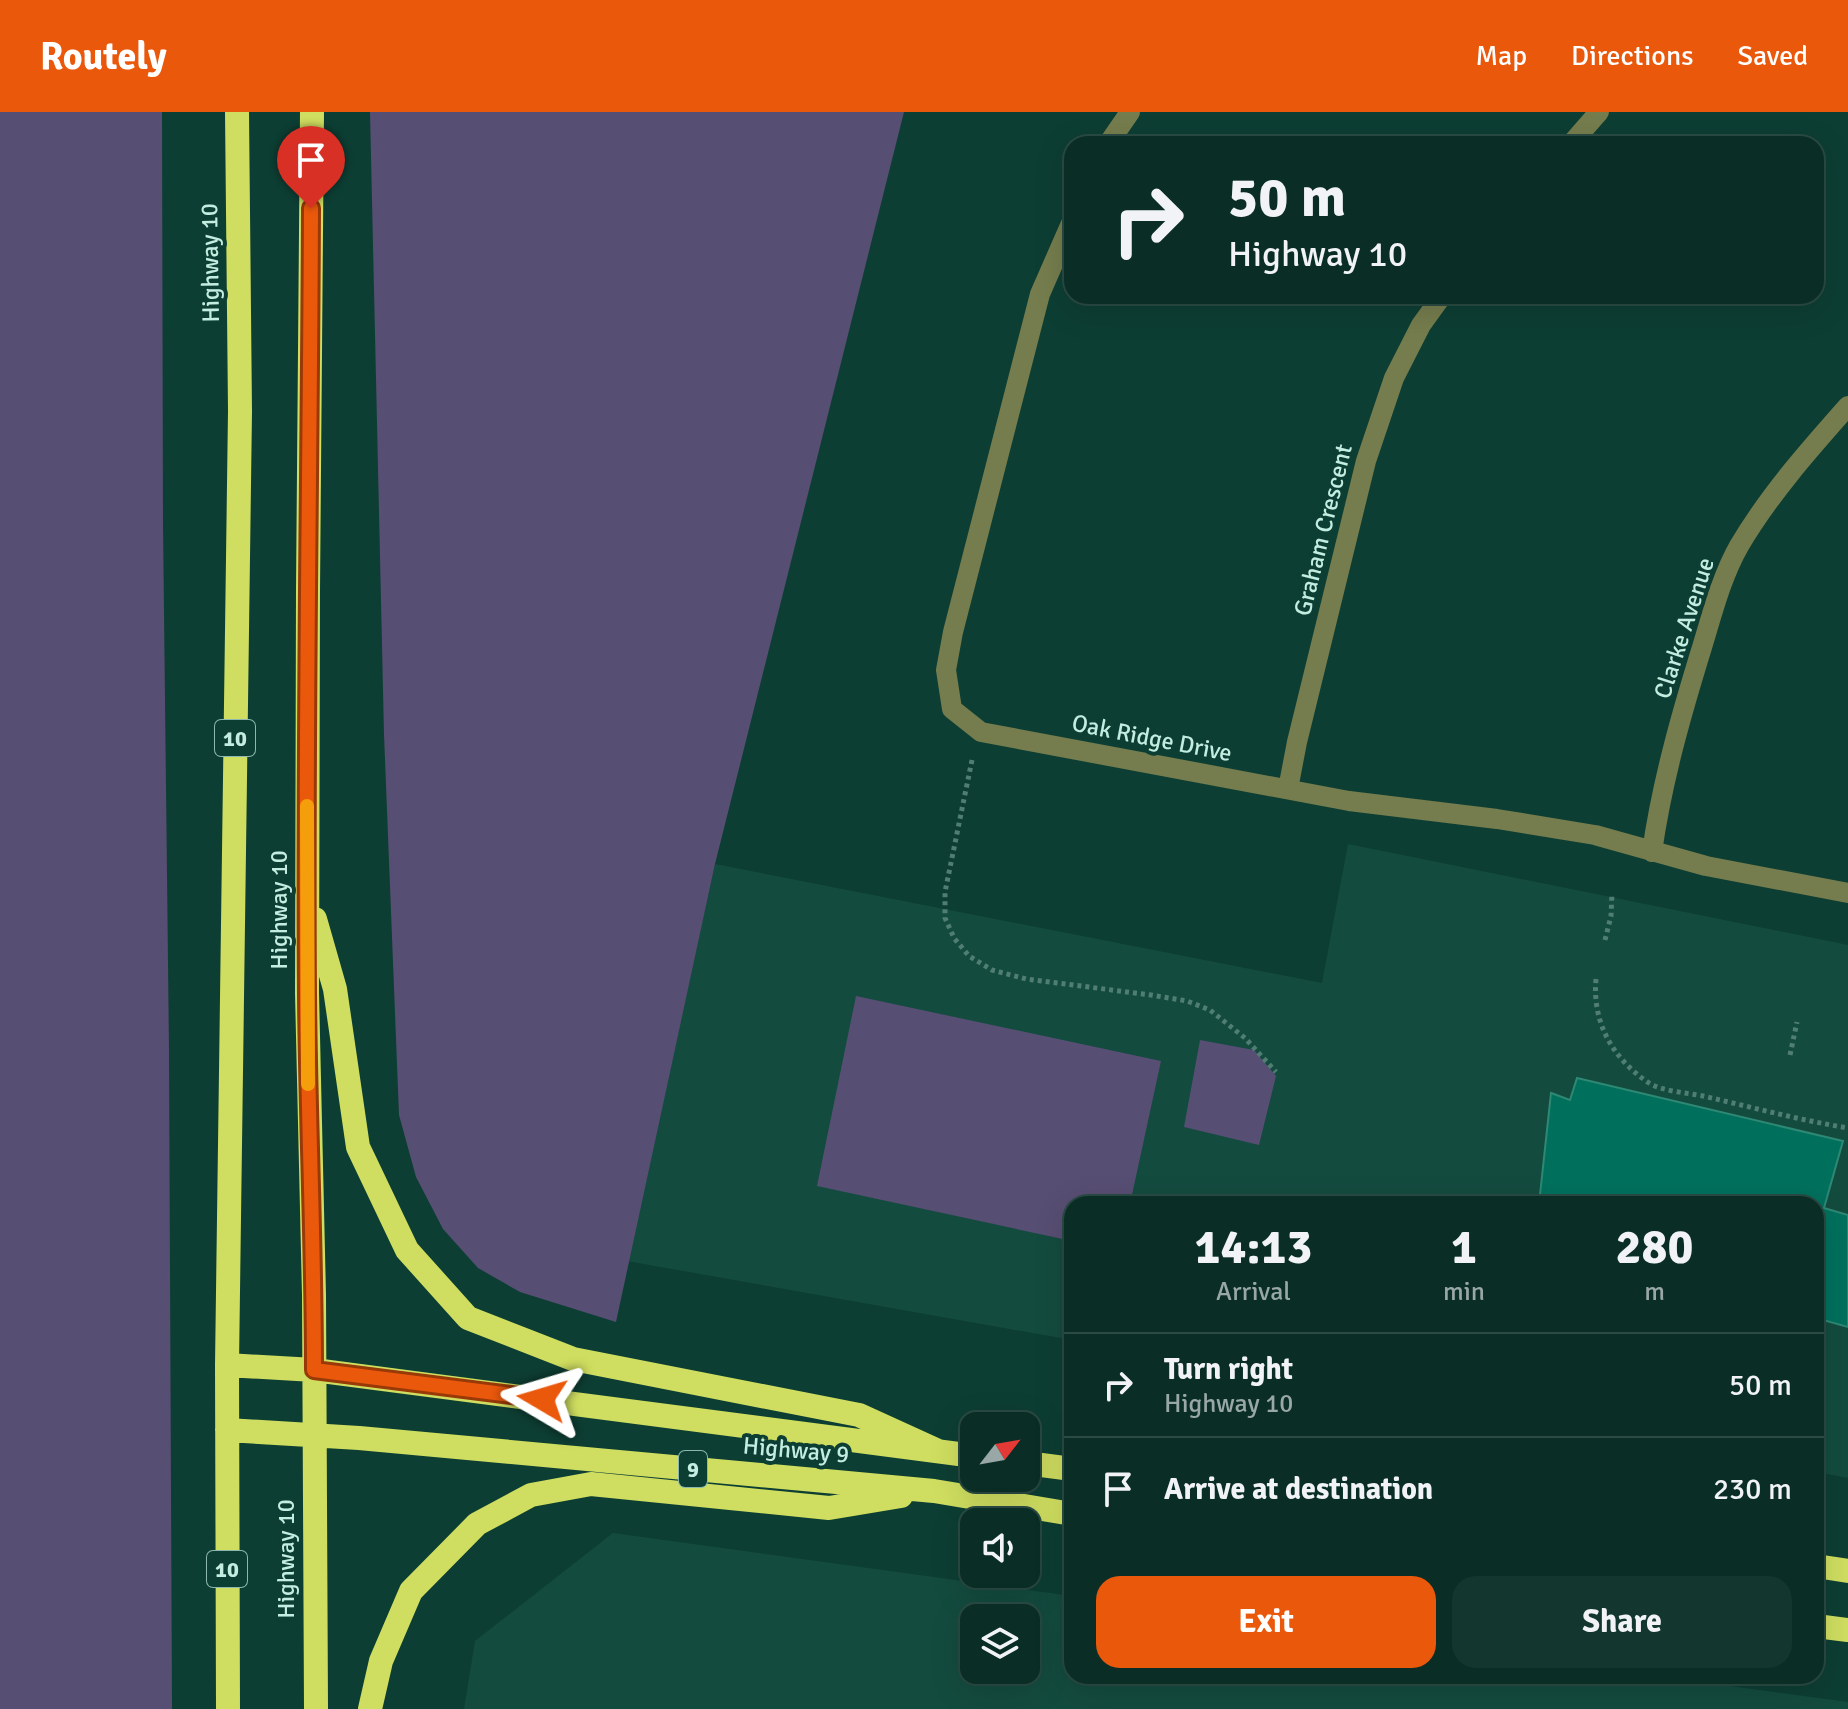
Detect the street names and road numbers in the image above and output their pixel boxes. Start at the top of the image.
street label: Highway 10 [194,203,226,323]
street label: Graham Crescent [1287,441,1359,619]
street label: Clarke Avenue [1647,554,1721,702]
street label: Oak Ridge Drive [1070,708,1234,768]
road number: 10 [215,720,255,756]
street label: Highway 10 [264,850,294,970]
street label: Highway 9 [742,1430,850,1470]
road number: 9 [679,1451,707,1487]
street label: Highway 10 [271,1499,301,1619]
road number: 10 [207,1551,247,1587]

